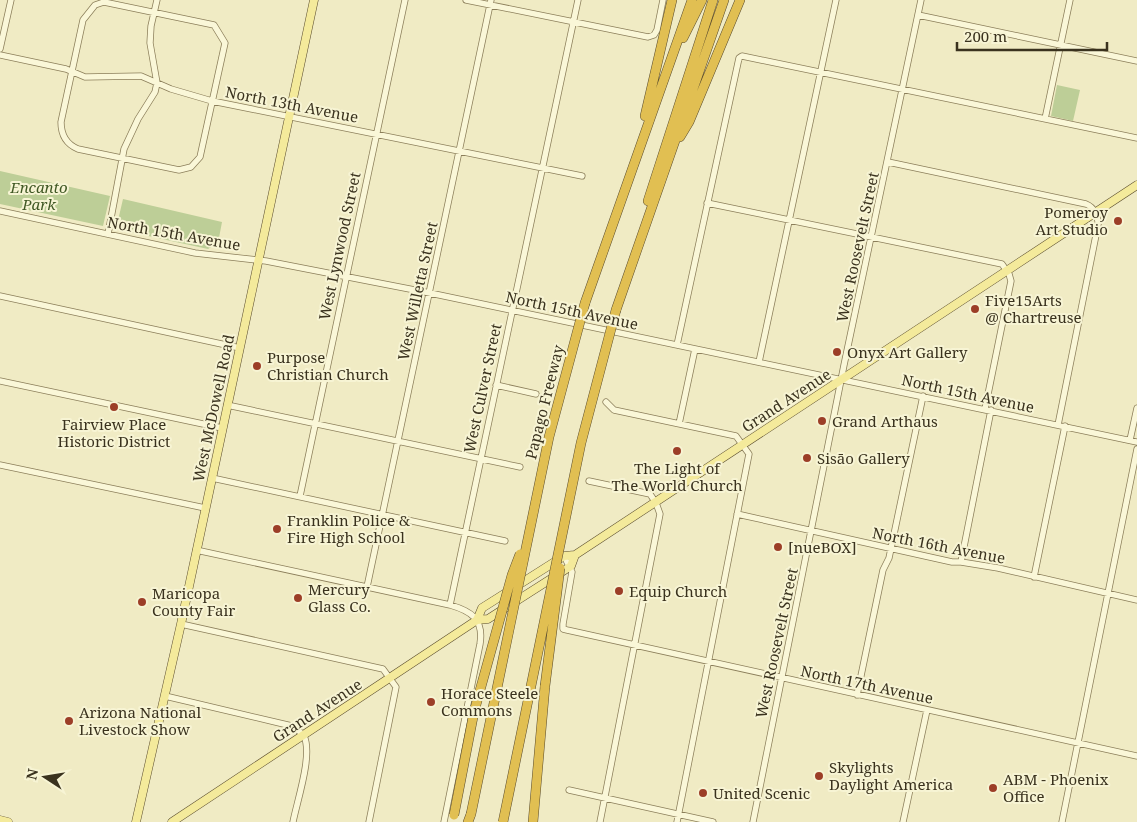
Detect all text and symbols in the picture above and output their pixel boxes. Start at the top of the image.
scale bar [957,20,1107,52]
text: 200 m [964,26,1007,46]
street label: North 13th Avenue [224,81,360,127]
street label: West Lynwood Street [314,170,364,322]
street label: West Roosevelt Street [831,170,883,324]
park label: Encanto Park [9,177,68,214]
place label: Pomeroy Art Studio [1036,202,1109,239]
street label: North 15th Avenue [106,211,242,255]
marker: Pomeroy Art Studio [1112,215,1124,227]
street label: West Willetta Street [393,220,441,362]
street label: North 15th Avenue [504,286,640,334]
place label: Five15Arts @ Chartreuse [985,290,1082,327]
marker: Five15Arts @ Chartreuse [969,303,981,315]
street label: West Culver Street [459,322,505,454]
street label: West McDowell Road [188,333,238,483]
street label: Papago Freeway [520,342,568,461]
place label: Onyx Art Gallery [847,342,968,362]
marker: Onyx Art Gallery [831,346,843,358]
place label: Purpose Christian Church [267,347,389,384]
marker: Purpose Christian Church [251,360,263,372]
street label: Grand Avenue [738,364,834,436]
street label: North 15th Avenue [900,369,1036,417]
marker: Fairview Place Historic District [108,401,120,413]
place label: Grand Arthaus [832,411,938,431]
place label: Fairview Place Historic District [58,414,170,451]
marker: Grand Arthaus [816,415,828,427]
marker: The Light of The World Church [671,445,683,457]
place label: Sisāo Gallery [817,448,910,468]
marker: Sisāo Gallery [801,452,813,464]
place label: The Light of The World Church [611,458,743,495]
place label: Franklin Police & Fire High School [287,510,410,547]
street label: North 16th Avenue [871,522,1007,568]
marker: Franklin Police & Fire High School [271,523,283,535]
place label: [nueBOX] [788,537,857,557]
marker: [nueBOX] [772,541,784,553]
street label: West Roosevelt Street [750,566,802,720]
place label: Mercury Glass Co. [308,579,371,616]
place label: Equip Church [629,581,728,601]
place label: Maricopa County Fair [152,583,235,620]
marker: Equip Church [613,585,625,597]
marker: Mercury Glass Co. [292,592,304,604]
marker: Maricopa County Fair [136,596,148,608]
street label: North 17th Avenue [799,660,935,708]
street label: Grand Avenue [269,674,365,746]
place label: Horace Steele Commons [441,683,538,720]
marker: Horace Steele Commons [425,696,437,708]
place label: Arizona National Livestock Show [79,702,202,739]
marker: Arizona National Livestock Show [63,715,75,727]
north arrow [20,752,70,802]
place label: Skylights Daylight America [829,757,953,794]
text: N [21,767,42,782]
place label: ABM - Phoenix Office [1003,769,1109,806]
marker: Skylights Daylight America [813,770,825,782]
marker: ABM - Phoenix Office [987,782,999,794]
place label: United Scenic [713,783,810,803]
marker: United Scenic [697,787,709,799]

